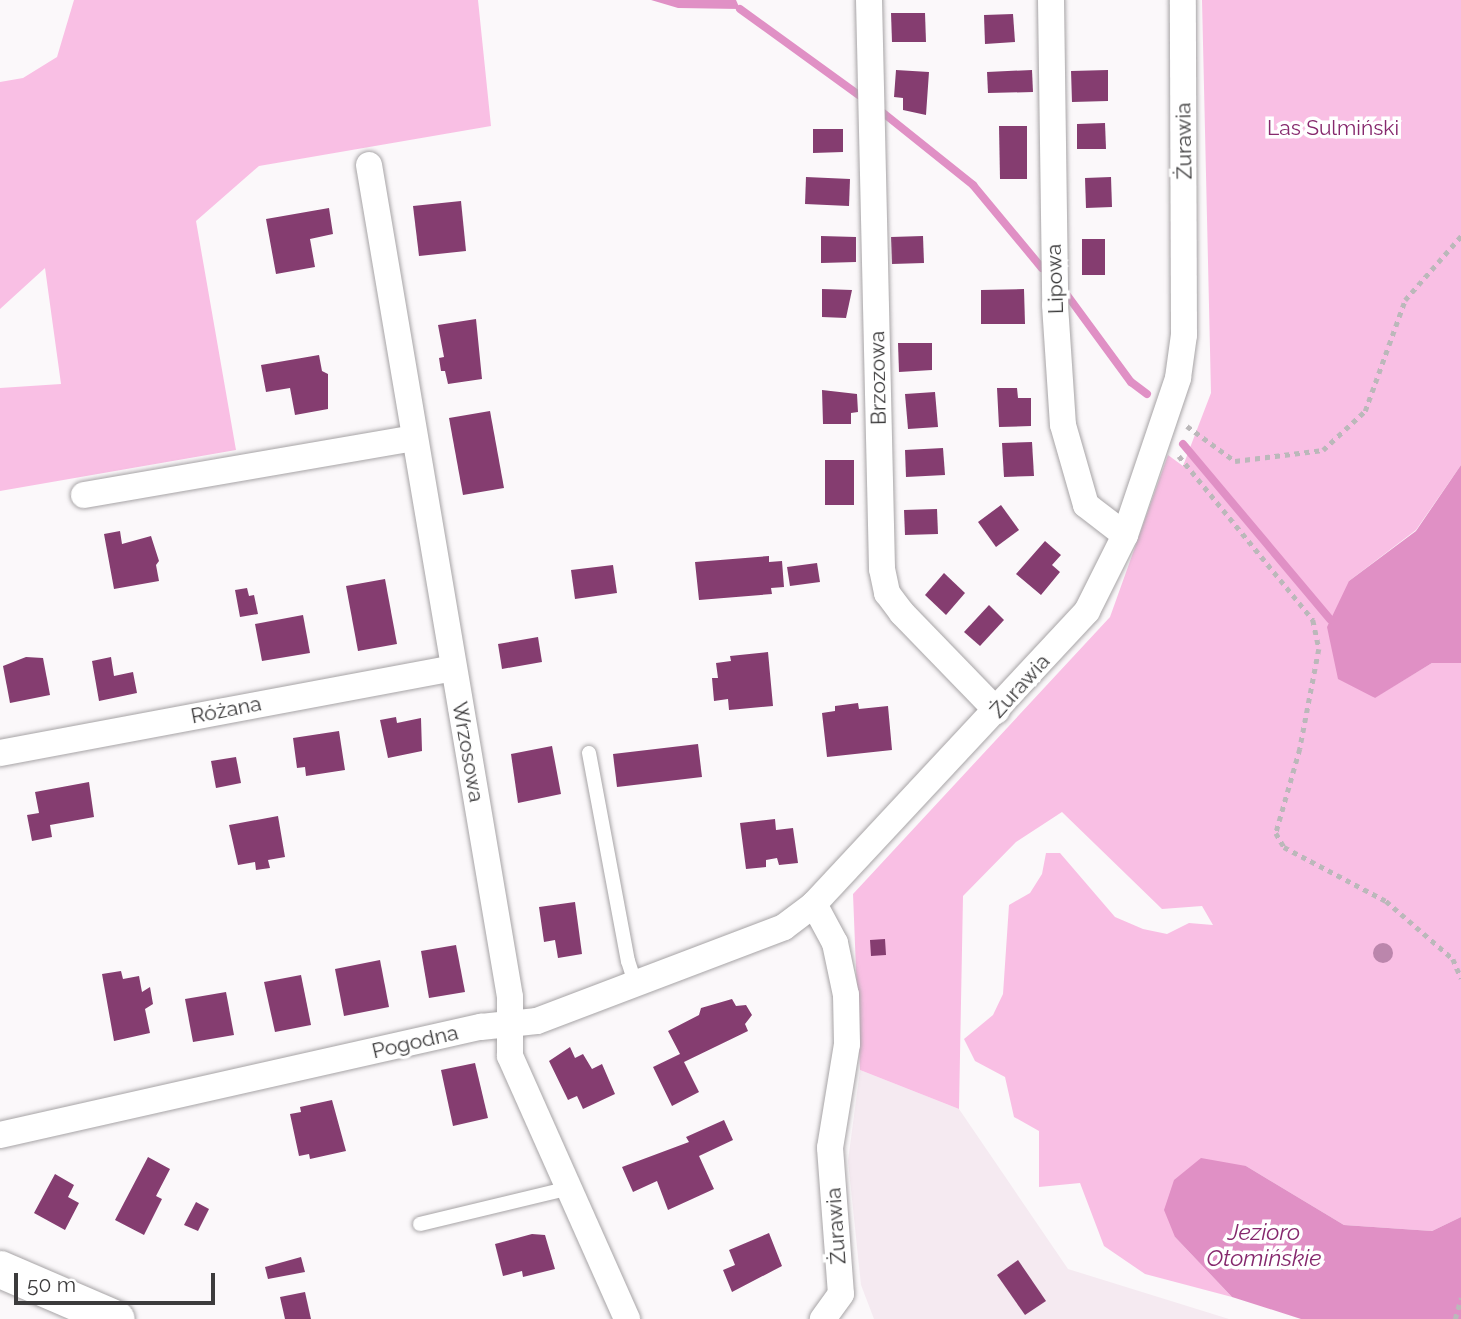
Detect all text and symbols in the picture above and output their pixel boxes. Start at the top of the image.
street label: Żurawia [1171,102,1197,180]
park label: Las Sulmiński [1267,115,1399,141]
street label: Lipowa [1041,244,1069,314]
street label: Brzozowa [865,331,891,425]
street label: Żurawia [985,649,1055,723]
street label: Różana [189,691,263,729]
street label: Wrzosowa [447,700,489,804]
street label: Pogodna [369,1020,461,1064]
street label: Żurawia [821,1187,851,1265]
water label: Jezioro Otomińskie [1206,1218,1322,1272]
scale bar [18,1260,219,1304]
text: 50 m [27,1272,76,1297]

